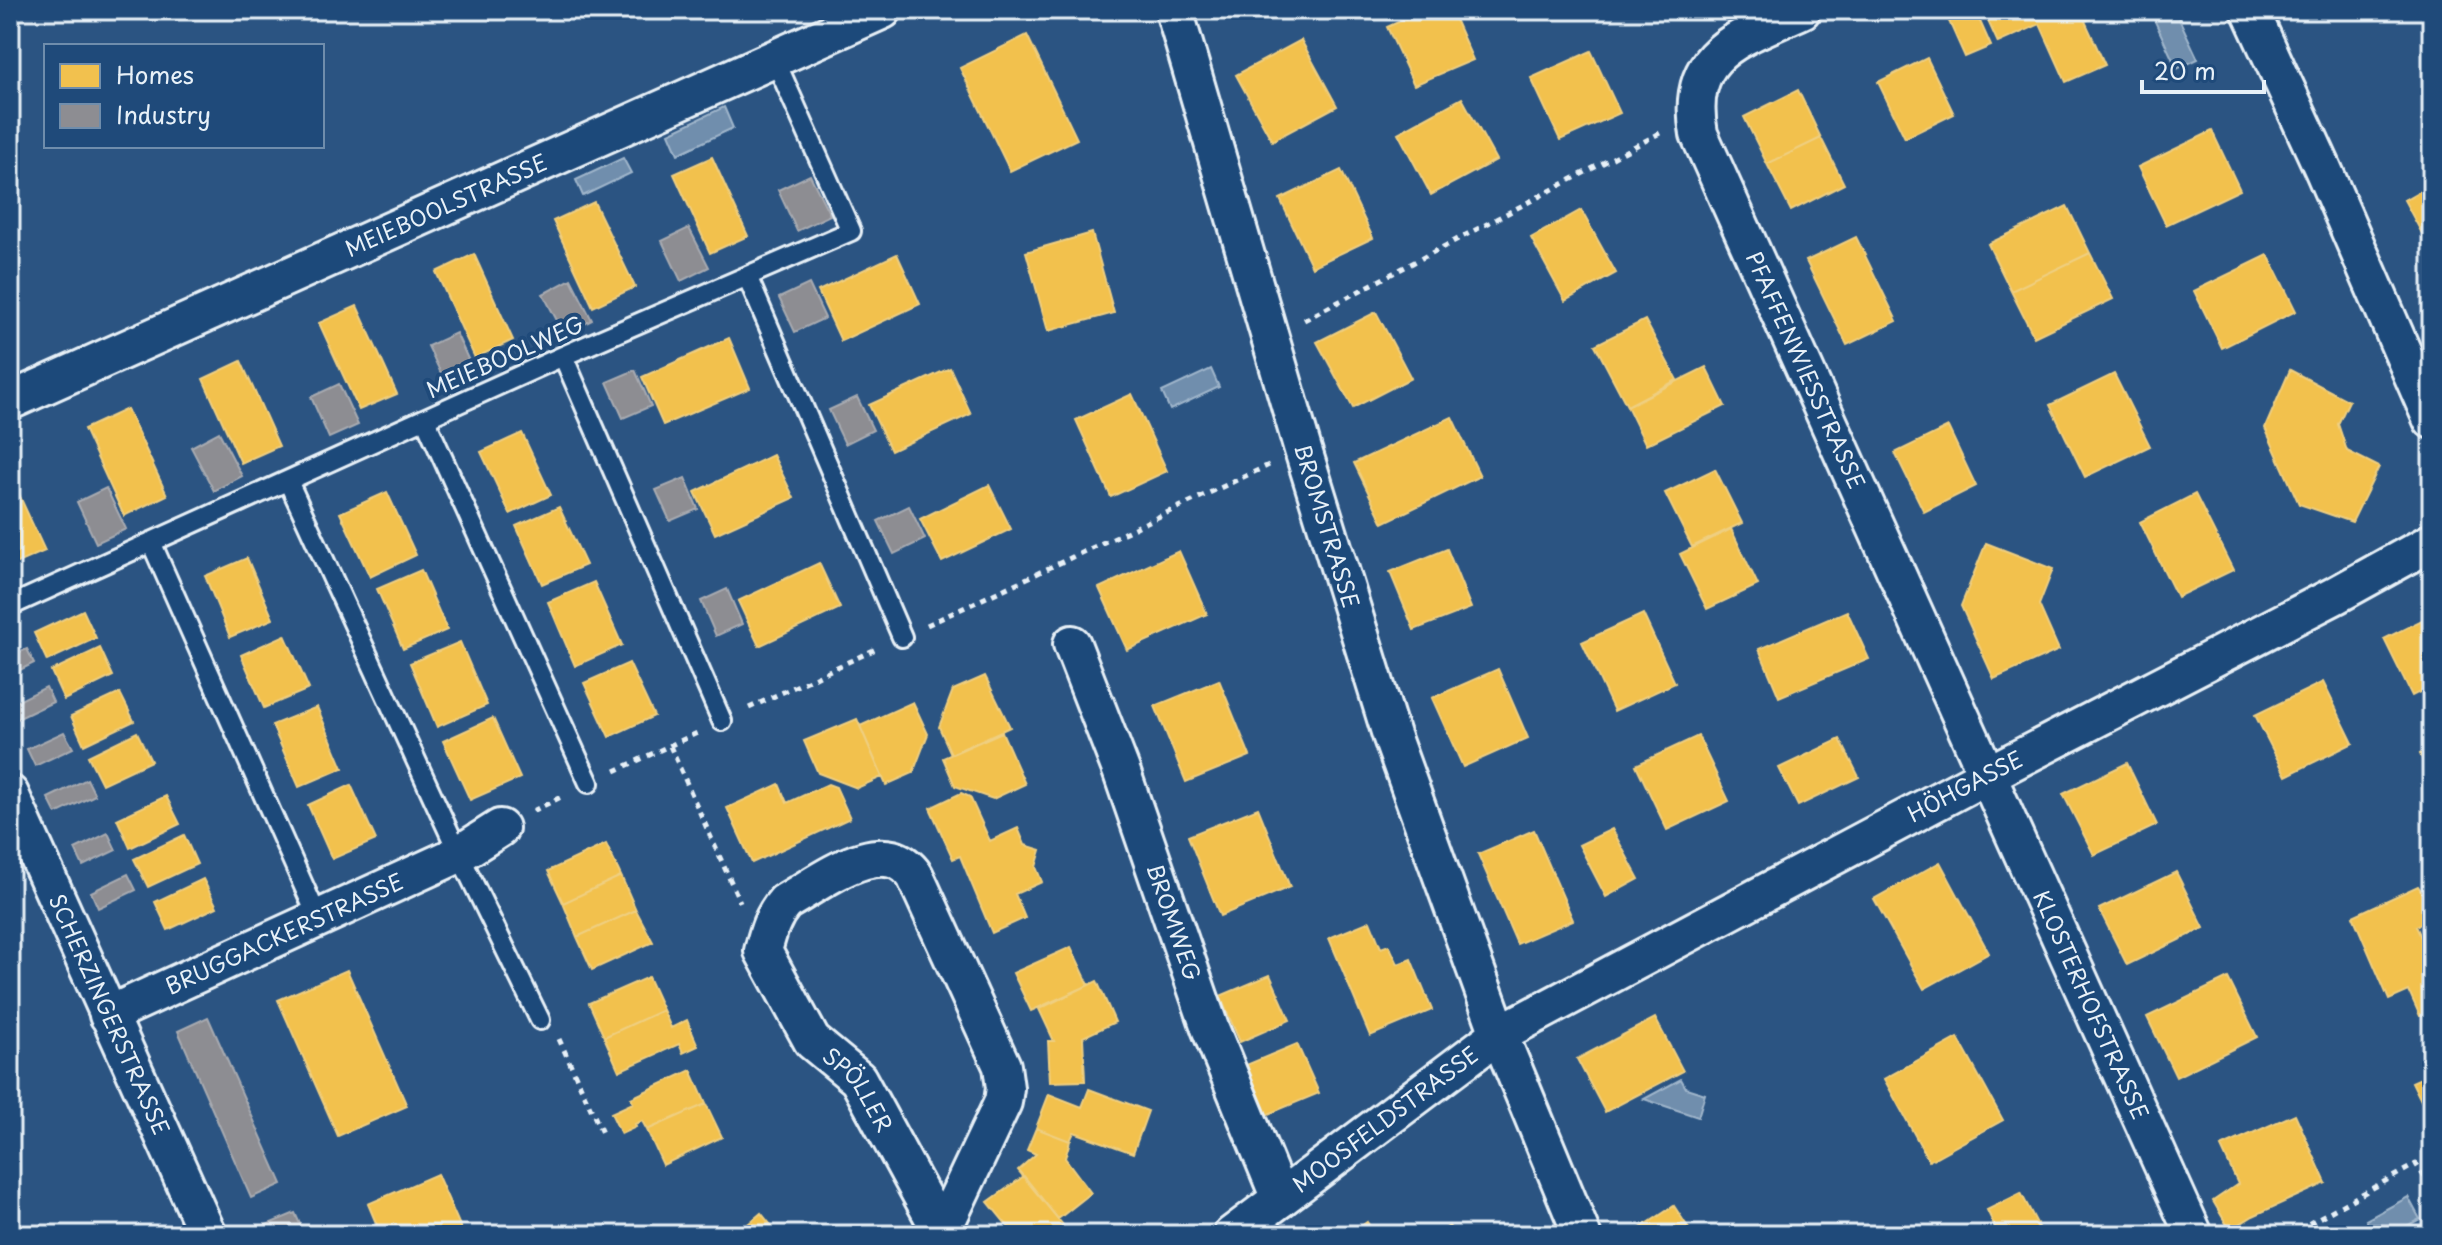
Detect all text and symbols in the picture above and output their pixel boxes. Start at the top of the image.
legend [44,44,324,148]
scale bar [2142,44,2264,94]
text: 20 m [2154,52,2216,88]
text: Homes [116,56,194,92]
text: Industry [116,96,211,132]
street label: MEIEBOOLSTRASSE [339,145,552,264]
street label: PFAFFENWIESSTRASSE [1739,246,1874,494]
street label: MEIEBOOLWEG [420,306,588,405]
street label: BROMSTRASSE [1287,439,1369,612]
street label: HÖHGASSE [1901,741,2028,829]
street label: BROMWEG [1139,858,1210,985]
street label: BRUGGACKERSTRASSE [159,864,408,1002]
street label: KLOSTERHOFSTRASSE [2026,885,2158,1124]
street label: SCHERZINGERSTRASSE [42,888,179,1140]
street label: MOOSFELDSTRASSE [1285,1037,1484,1199]
street label: SPÖLLER [816,1038,902,1138]

